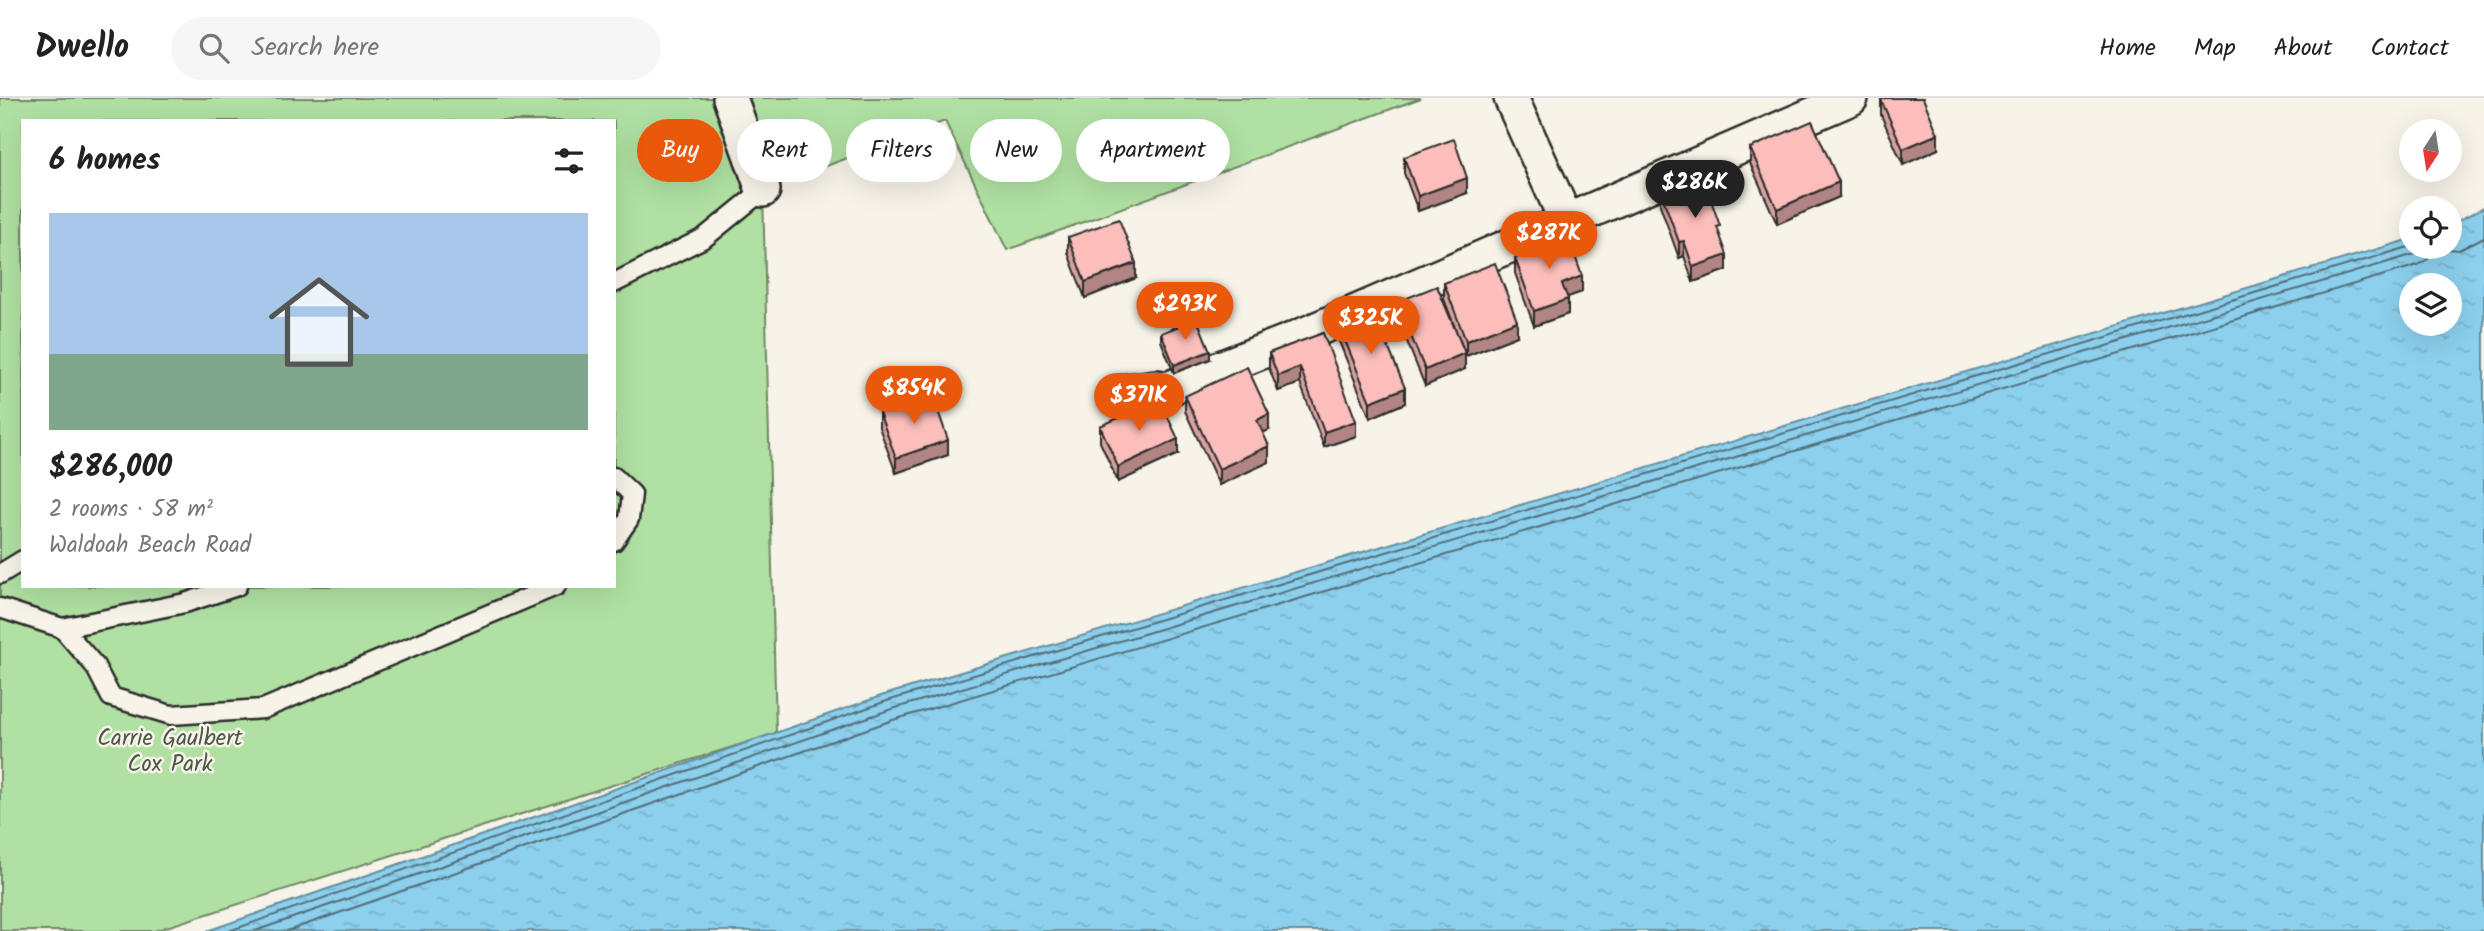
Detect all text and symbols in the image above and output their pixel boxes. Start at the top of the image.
search box [171,17,661,80]
text: Dwello [35,22,129,75]
text: Search here [251,27,379,69]
icon: search [195,29,233,67]
text: Home [2099,29,2156,68]
text: Map [2194,29,2236,68]
text: About [2274,29,2332,68]
text: Contact [2370,29,2449,68]
chip: Buy [637,119,723,182]
chip: Rent [737,119,832,182]
chip: Filters [846,119,956,182]
chip: New [970,119,1062,182]
chip: Apartment [1076,119,1230,182]
north arrow [2399,119,2462,182]
map controls [2399,119,2462,336]
text: 6 homes [49,137,161,185]
icon: filters [550,142,588,180]
pin: $286K [1646,160,1744,220]
text: $286K [1662,165,1728,201]
button: locate [2399,196,2462,259]
pin: $287K [1500,212,1598,271]
text: $287K [1516,216,1582,252]
icon: home [256,259,382,385]
button: layers [2399,273,2462,336]
pin: $293K [1136,282,1234,342]
text: $293K [1152,287,1218,323]
pin: $325K [1322,296,1420,356]
text: $325K [1338,301,1404,337]
pin: $854K [865,366,963,426]
text: $854K [881,371,947,407]
pin: $371K [1090,374,1188,433]
text: $371K [1110,378,1168,414]
text: $286,000 [49,444,172,492]
text: 2 rooms · 58 m² [49,492,213,528]
text: Waldoah Beach Road [49,528,251,564]
park label: Carrie Gaulbert Cox Park [97,721,244,783]

